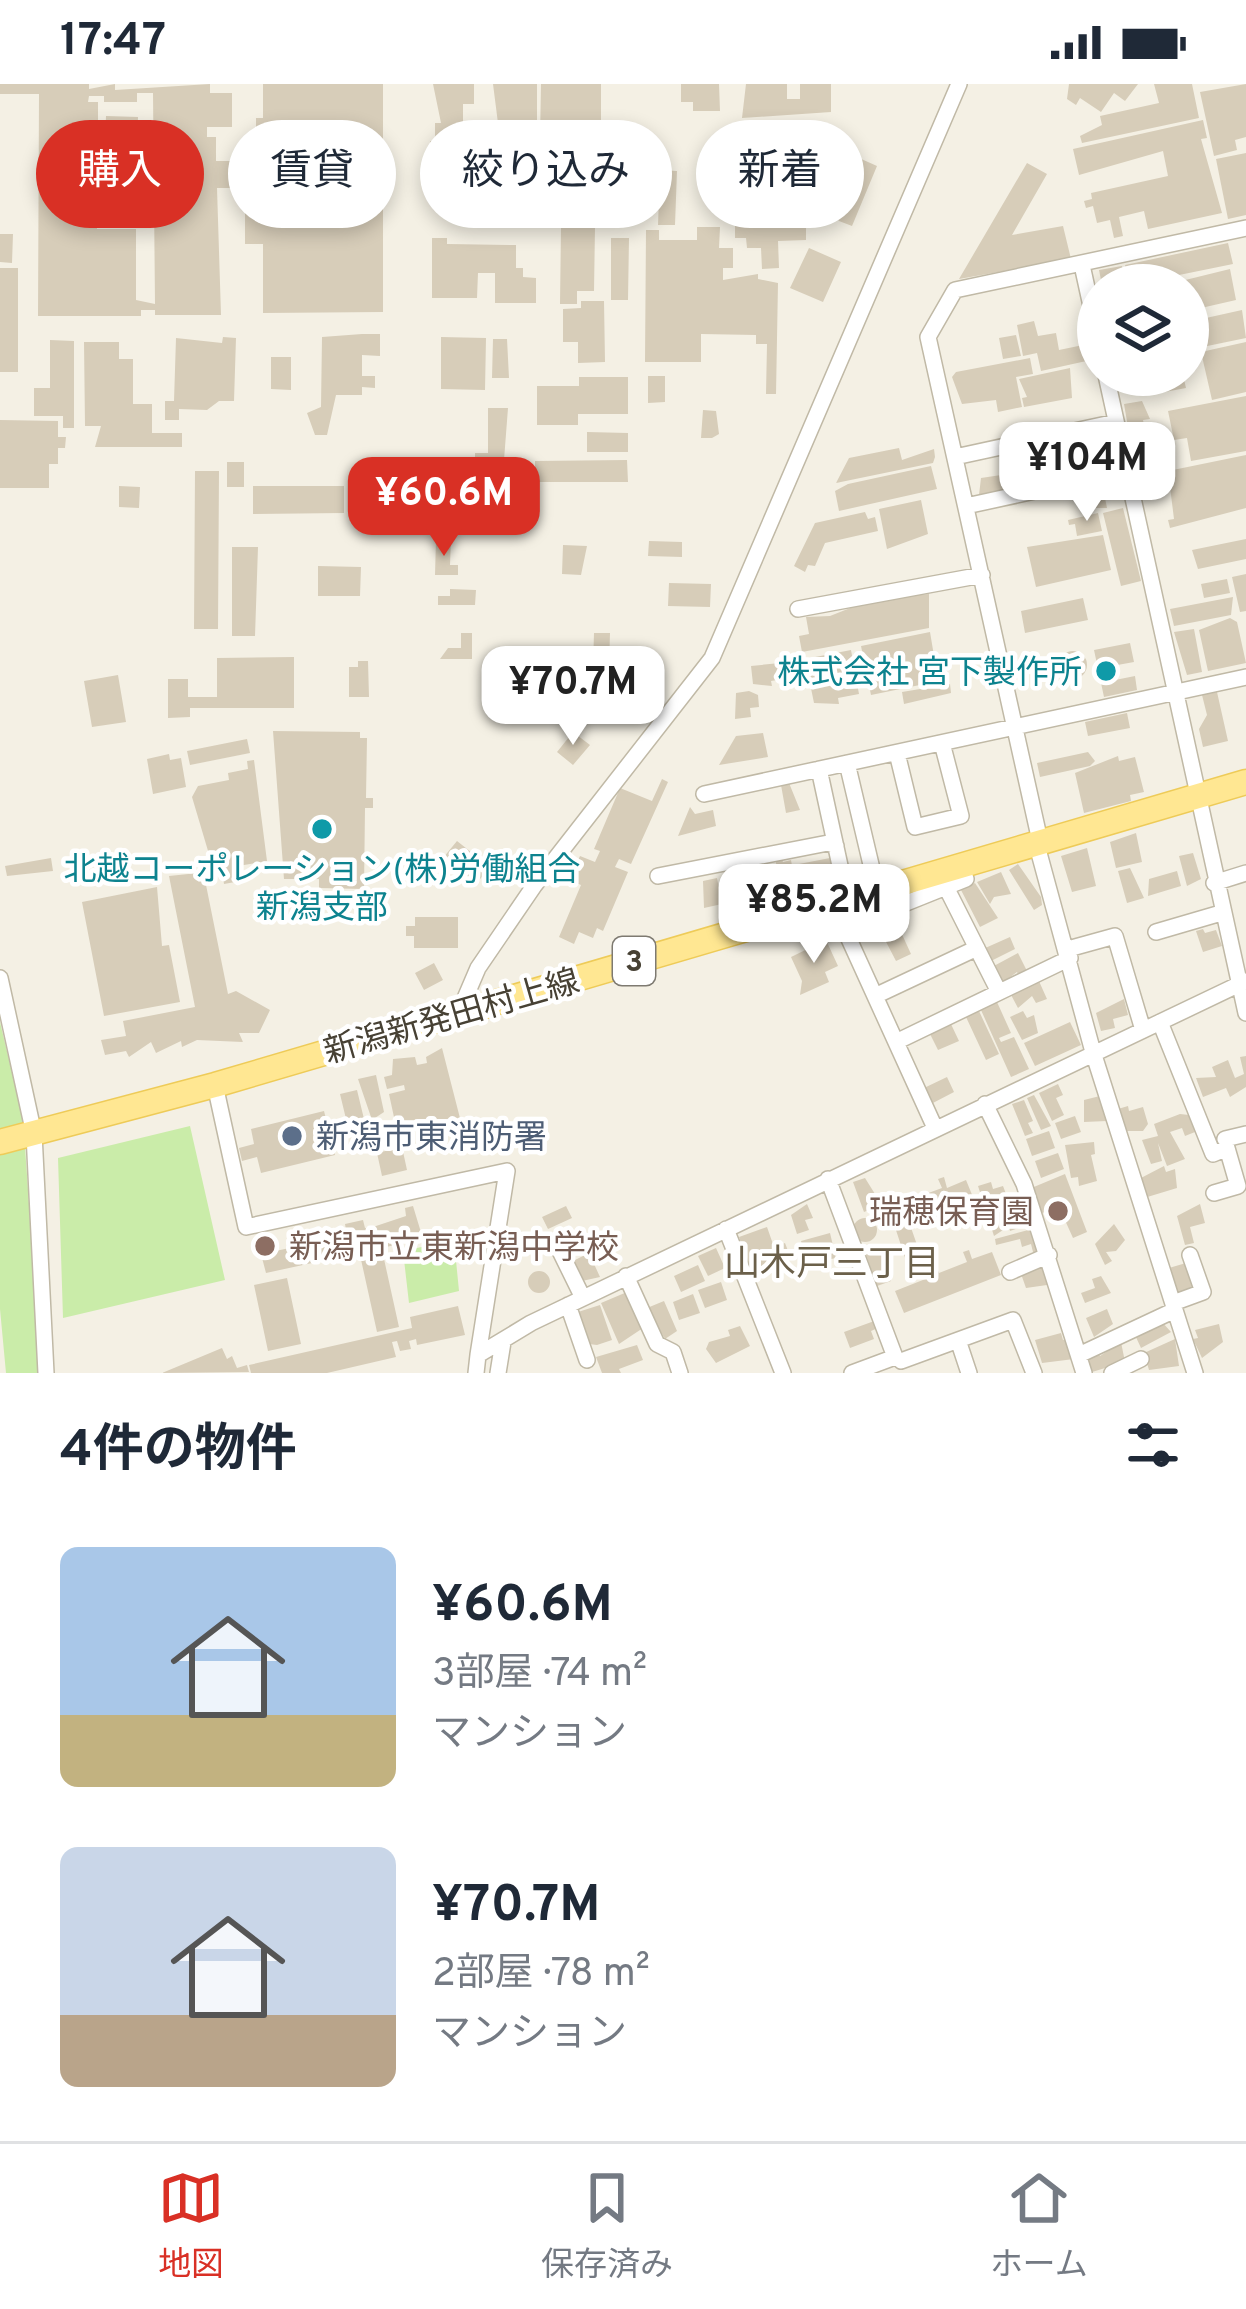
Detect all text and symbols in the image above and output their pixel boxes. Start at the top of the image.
text: 17:47 [60,14,166,71]
chip: 購入 [36,120,204,228]
chip: 賃貸 [228,120,396,228]
chip: 絞り込み [420,120,672,228]
chip: 新着 [696,120,864,228]
map controls [1077,264,1209,396]
button: layers [1077,264,1209,396]
pin: ¥104M [1003,422,1171,524]
text: ¥104M [1026,436,1148,485]
pin: ¥60.6M [346,457,542,559]
text: ¥60.6M [375,471,513,520]
pin: ¥70.7M [475,646,671,748]
place label: 株式会社 宮下製作所 [777,654,1082,696]
marker: 株式会社 宮下製作所 [1093,658,1119,684]
text: ¥70.7M [509,660,637,709]
marker: 北越コーポレーション(株)労働組合 新潟支部 [309,816,335,842]
place label: 北越コーポレーション(株)労働組合 新潟支部 [64,851,580,931]
pin: ¥85.2M [716,864,912,966]
text: ¥85.2M [746,878,882,927]
road number: 3 [613,937,655,985]
street label: 新潟新発田村上線 [319,962,585,1075]
place label: 新潟市東消防署 [316,1119,547,1161]
marker: 新潟市東消防署 [279,1123,305,1149]
place label: 瑞穂保育園 [869,1194,1034,1236]
marker: 瑞穂保育園 [1045,1198,1071,1224]
place label: 新潟市立東新潟中学校 [289,1229,619,1271]
marker: 新潟市立東新潟中学校 [252,1233,278,1259]
district label: 山木戸三丁目 [724,1243,940,1289]
icon: filters [1120,1412,1186,1478]
text: 4件の物件 [60,1420,297,1485]
text: ¥60.6M [432,1575,613,1640]
icon: home [156,1595,300,1739]
text: 3部屋 · 74 m² [432,1651,647,1700]
text: マンション [432,1711,627,1760]
text: ¥70.7M [432,1875,601,1940]
icon: home [156,1895,300,2039]
text: 2部屋 · 78 m² [432,1951,650,2000]
text: マンション [432,2011,627,2060]
tab: 地図 [158,2165,224,2288]
tab: 保存済み [541,2165,673,2288]
tab: ホーム [990,2165,1088,2288]

